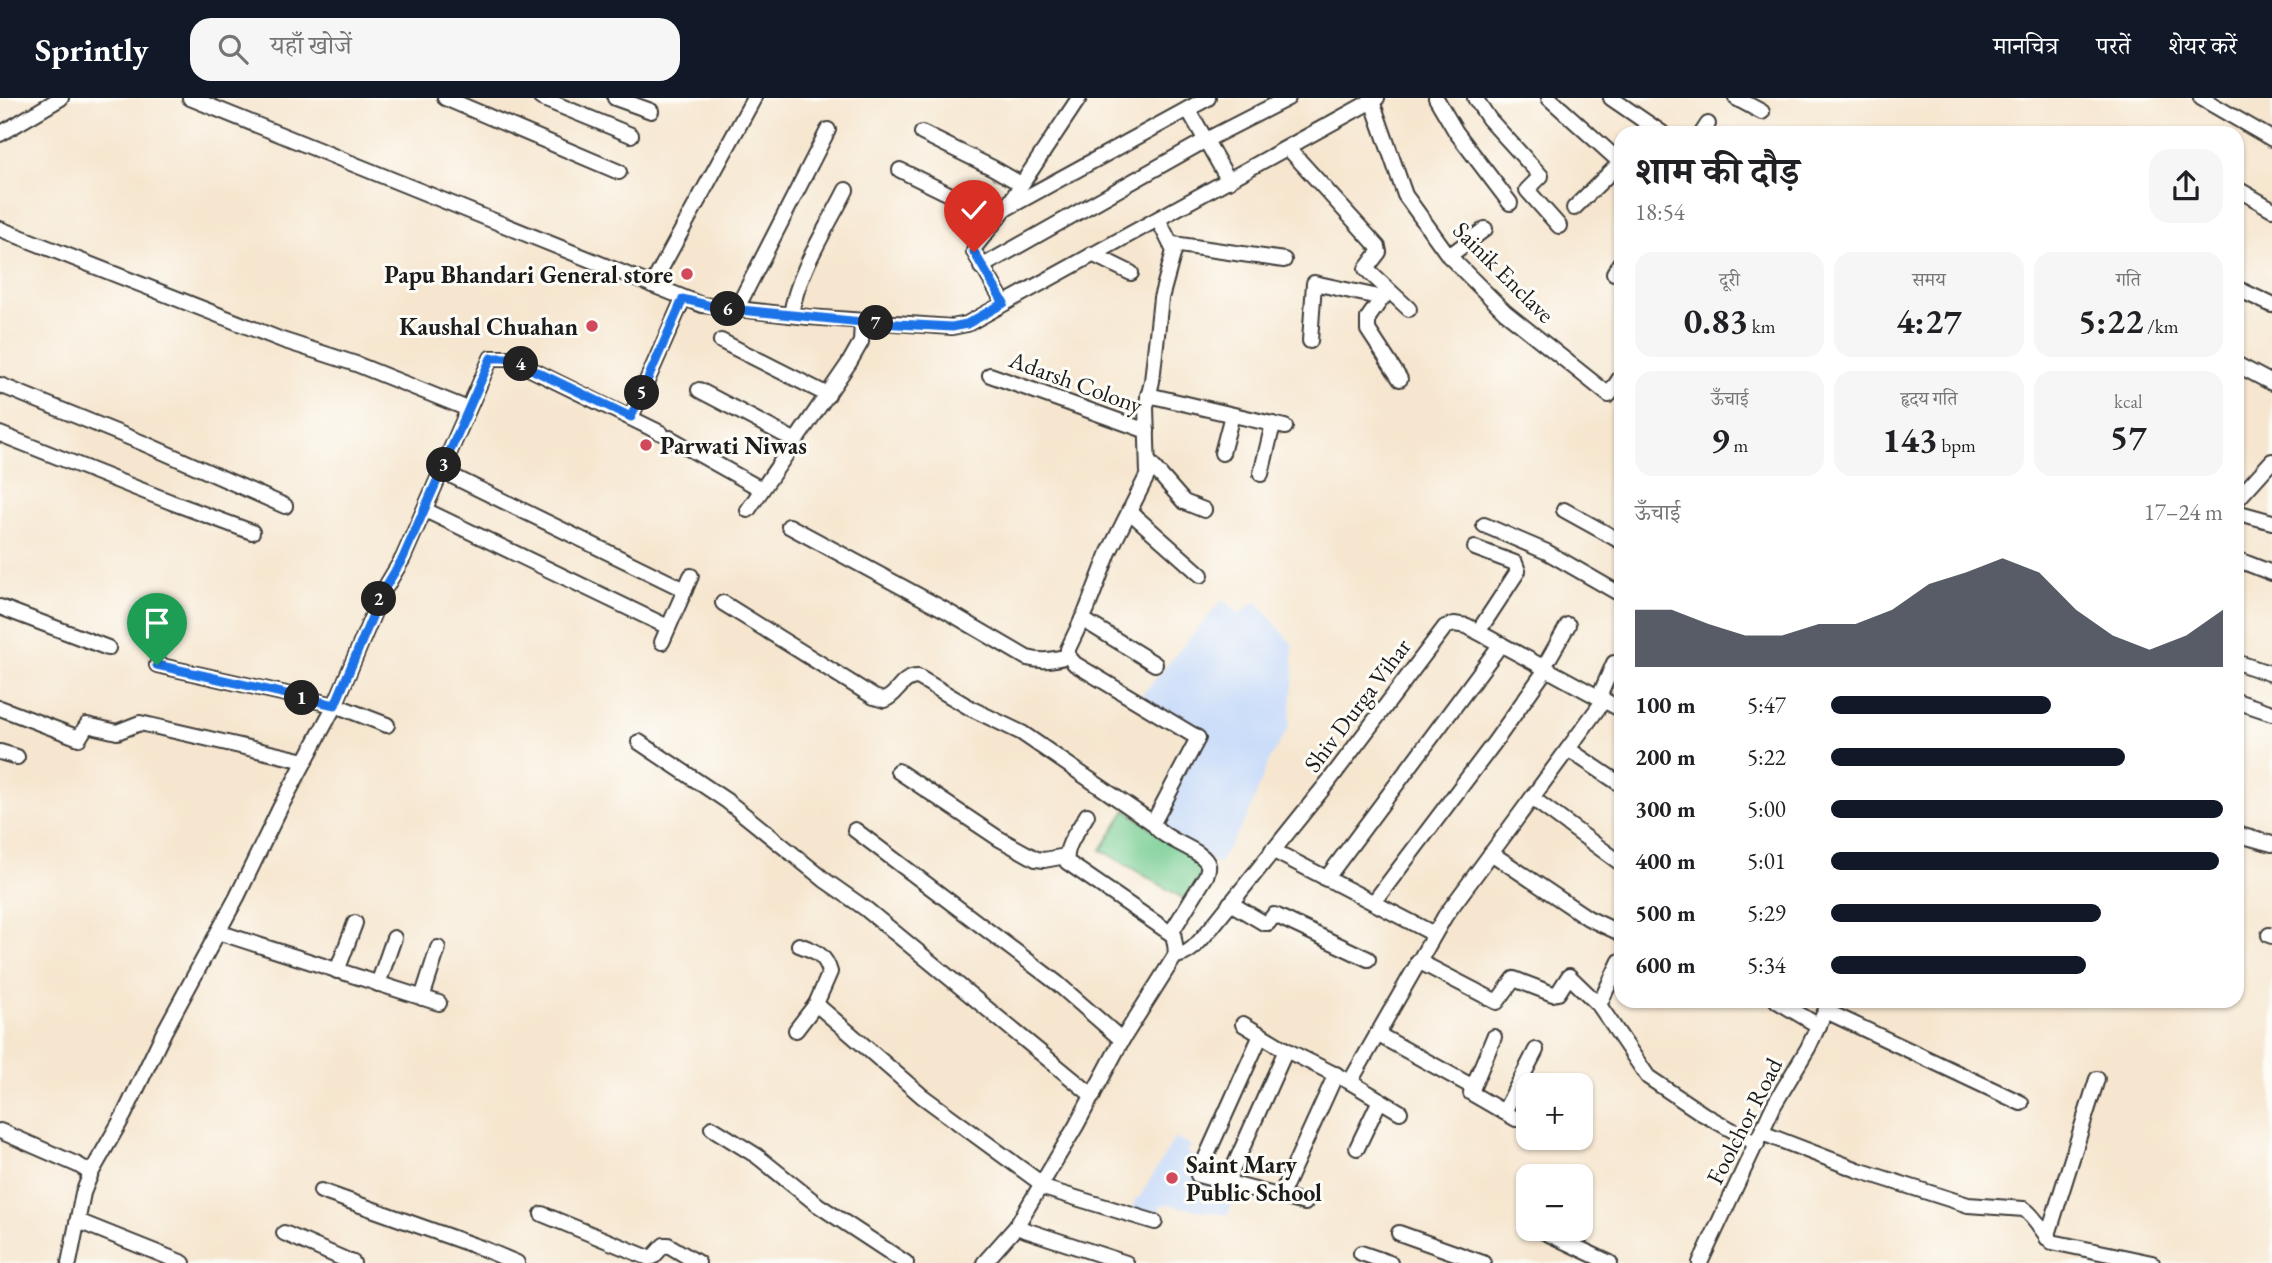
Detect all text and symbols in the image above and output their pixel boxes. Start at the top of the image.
search box [190,18,680,81]
text: Sprintly [35,28,148,71]
text: यहाँ खोजें [270,28,352,62]
icon: search [214,30,252,68]
text: मानचित्र [1993,30,2058,61]
text: परतें [2096,30,2131,61]
text: शेयर करें [2169,30,2237,61]
text: शाम की दौड़ [1635,146,1799,195]
button: share [2149,149,2223,223]
pin [944,180,1004,252]
icon: check [955,191,993,229]
text: 18:54 [1635,197,1685,227]
street label: Sainik Enclave [1447,215,1561,329]
place label: Papu Bhandari General store [384,259,673,290]
marker: Papu Bhandari General store [679,266,695,282]
text: दूरी [1719,267,1740,292]
text: समय [1912,267,1946,292]
text: गति [2116,267,2141,292]
pin: 6 [710,292,746,326]
text: 6 [722,296,733,321]
text: 0.83 [1684,298,1748,343]
text: 4:27 [1896,298,1962,343]
text: 5:22 [2078,298,2143,343]
pin: 7 [858,306,894,341]
text: 7 [870,310,881,335]
place label: Kaushal Chuahan [399,311,578,342]
text: km [1748,314,1776,339]
text: /km [2143,314,2179,339]
marker: Kaushal Chuahan [584,318,600,334]
street label: Adarsh Colony [1004,343,1147,421]
pin: 4 [504,346,538,382]
text: 4 [515,351,526,376]
pin: 5 [624,376,660,410]
text: 5 [636,380,647,405]
text: ऊँचाई [1711,386,1748,411]
text: हृदय गति [1900,386,1958,411]
text: kcal [2114,389,2143,414]
text: 57 [2110,414,2147,459]
text: 9 [1711,417,1730,462]
text: 143 [1882,417,1938,462]
place label: Parwati Niwas [660,430,807,461]
text: m [1730,433,1748,458]
text: bpm [1938,433,1976,458]
marker: Parwati Niwas [638,437,654,453]
pin: 3 [426,448,462,482]
text: 3 [438,452,449,477]
text: ऊँचाई [1635,497,1680,527]
text: 17–24 m [2144,497,2223,527]
pin: 2 [362,582,396,616]
text: 2 [373,586,384,611]
pin [127,593,187,665]
icon: arrive [138,604,176,642]
street label: Shiv Durga Vihar [1297,632,1417,778]
pin: 1 [284,680,320,716]
text: 1 [296,685,307,710]
text: 100 m [1635,690,1696,720]
text: 5:47 [1747,690,1786,720]
text: 200 m [1635,742,1696,772]
text: 5:22 [1747,742,1786,772]
text: 300 m [1635,794,1696,824]
text: 5:00 [1747,794,1786,824]
text: 400 m [1635,846,1696,876]
text: 5:01 [1747,846,1786,876]
text: 500 m [1635,898,1696,928]
text: 5:29 [1747,898,1786,928]
text: 600 m [1635,950,1696,980]
text: 5:34 [1747,950,1786,980]
street label: Foolchor Road [1699,1052,1789,1189]
map controls [1516,1073,1593,1241]
button: + [1516,1073,1593,1150]
place label: Saint Mary Public School [1186,1149,1322,1208]
button: − [1516,1164,1593,1241]
marker: Saint Mary Public School [1164,1170,1180,1186]

